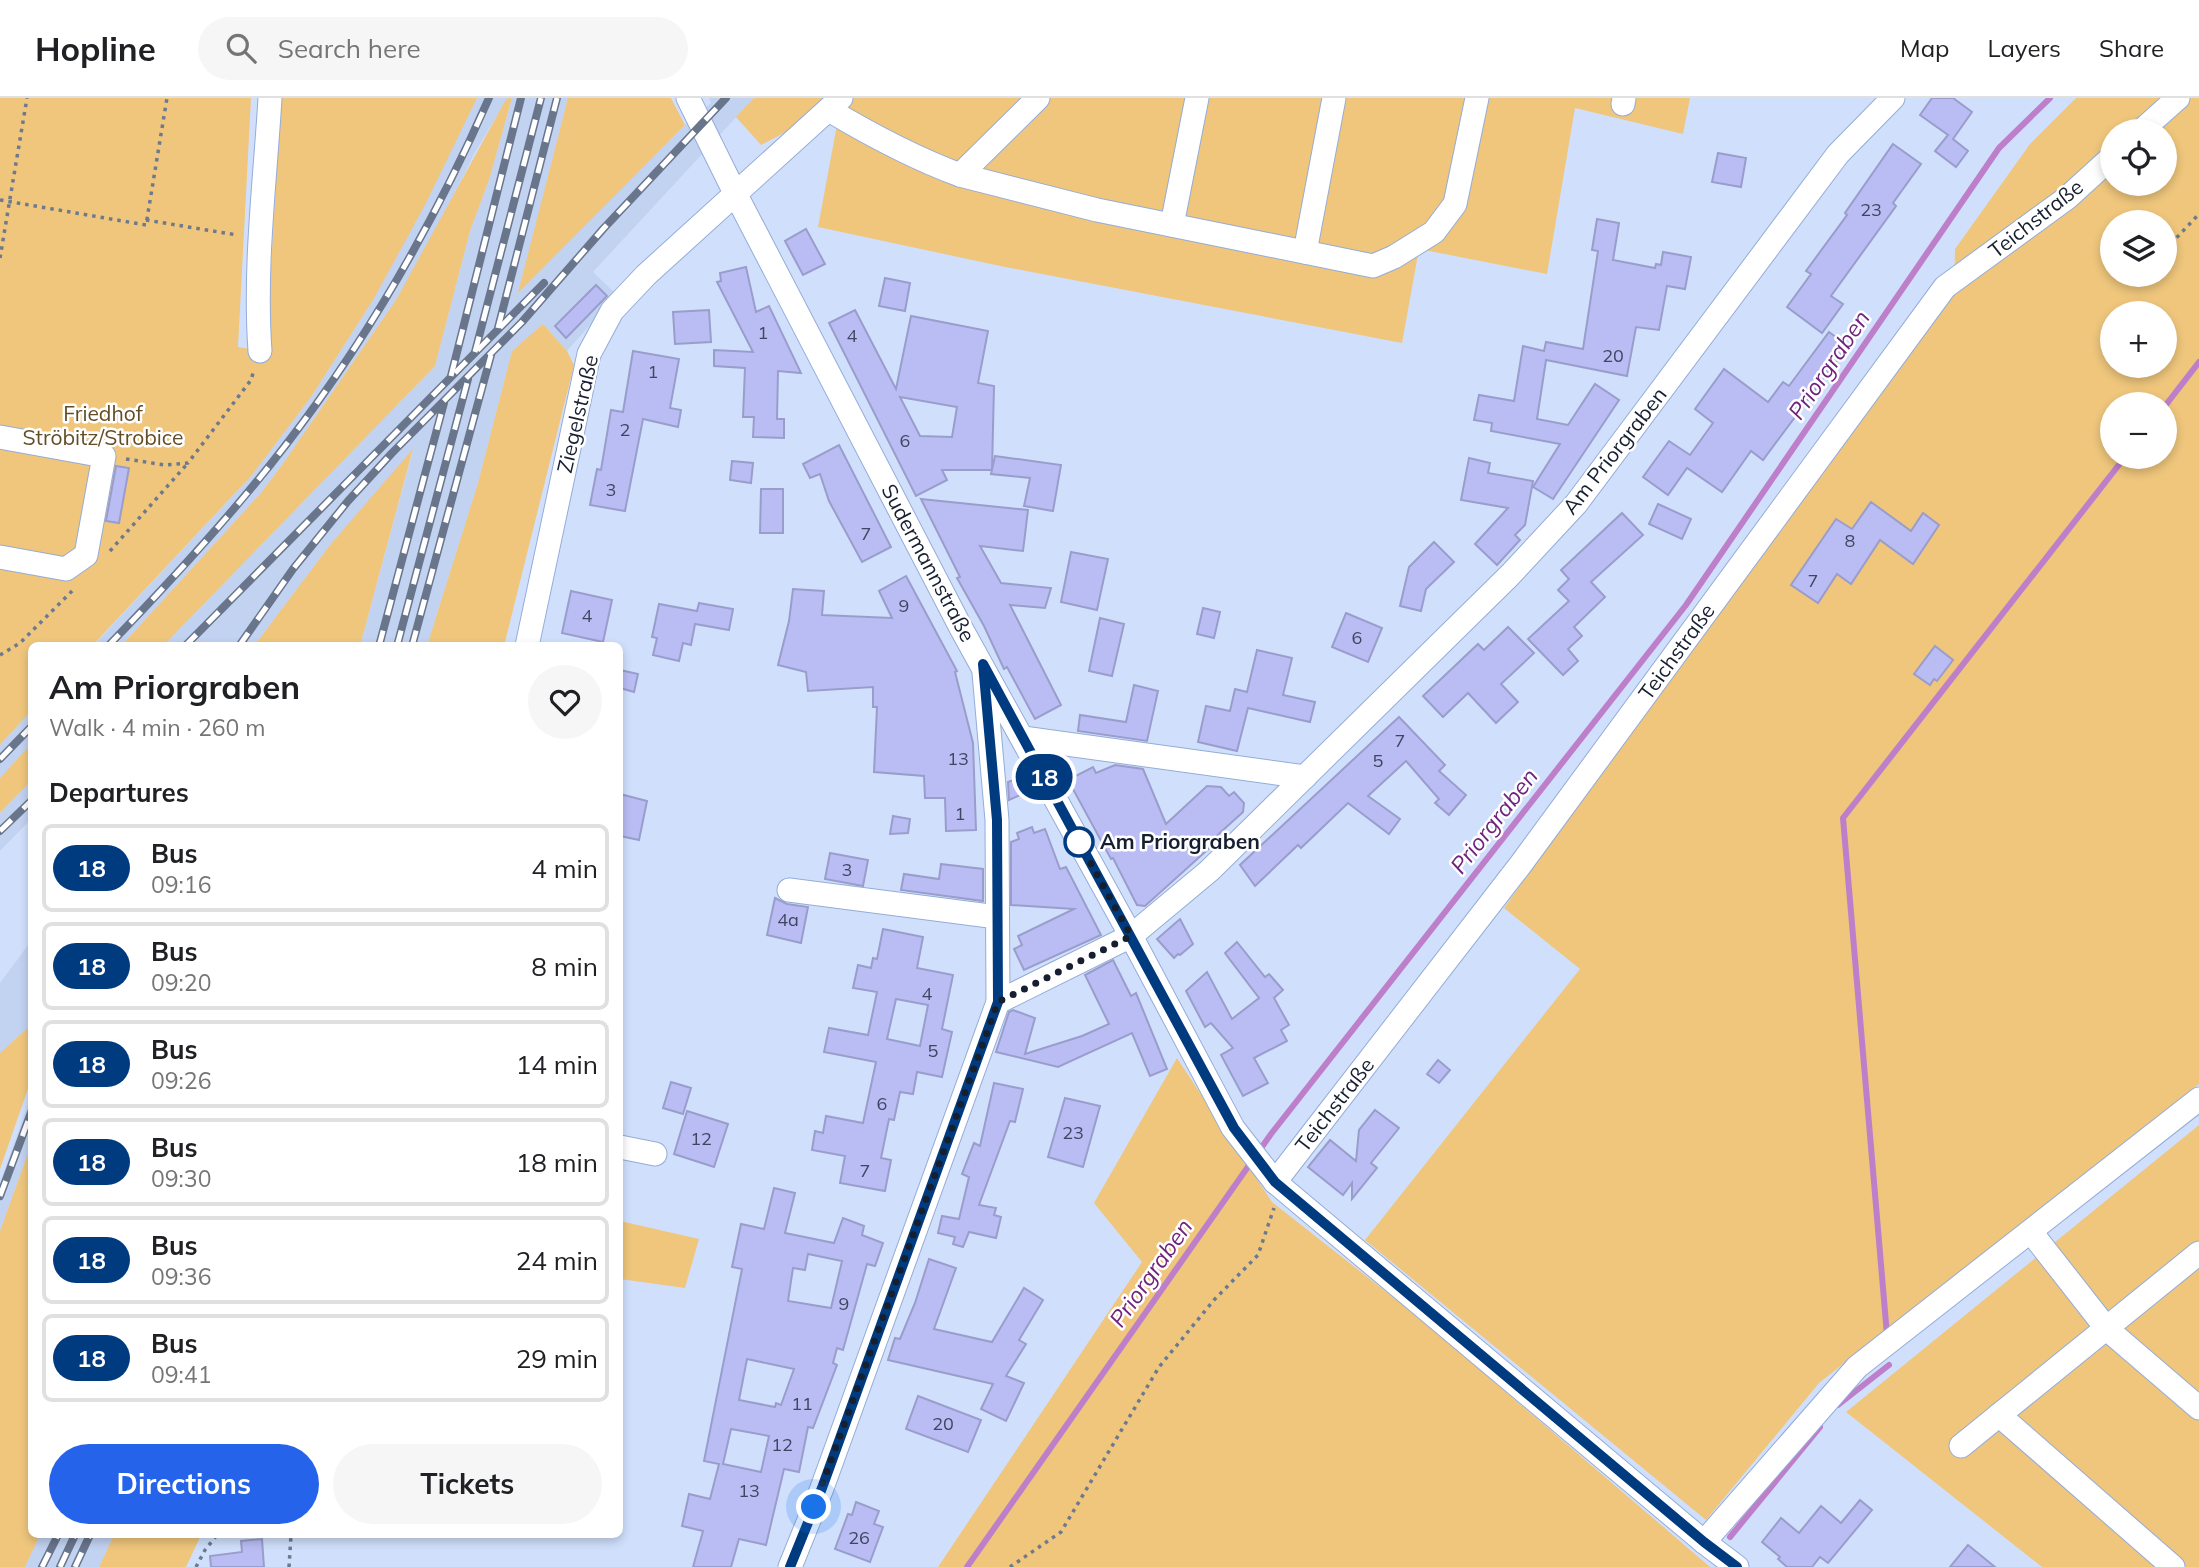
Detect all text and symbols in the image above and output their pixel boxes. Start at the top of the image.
search box [198,17,688,80]
text: Hopline [35,28,156,69]
icon: search [222,29,260,67]
text: Search here [278,32,421,65]
text: Map [1900,33,1949,63]
text: Layers [1987,33,2061,63]
text: Share [2099,33,2164,63]
map controls [2100,119,2177,469]
button: locate [2100,119,2177,196]
street label: Teichstraße [1983,173,2088,263]
house number: 23 [1860,198,1882,221]
button: layers [2100,210,2177,287]
button: + [2100,301,2177,378]
water label: Priorgraben [1781,305,1876,425]
house number: 1 [758,321,768,344]
house number: 4 [847,324,858,347]
house number: 20 [1602,344,1624,367]
street label: Ziegelstraße [551,352,603,475]
house number: 1 [648,360,658,383]
street label: Am Priorgraben [1557,382,1672,519]
button: − [2100,392,2177,469]
park label: Friedhof Ströbitz/Strobice [23,400,183,450]
house number: 2 [620,418,630,441]
house number: 6 [900,429,910,452]
house number: 3 [606,478,616,501]
street label: Sudermannstraße [876,479,981,646]
house number: 7 [861,522,871,545]
house number: 8 [1845,529,1855,552]
house number: 7 [1808,569,1818,592]
house number: 9 [899,594,909,617]
street label: Teichstraße [1633,598,1720,705]
house number: 4 [582,604,593,627]
house number: 6 [1352,626,1362,649]
button: heart [528,665,602,739]
text: Am Priorgraben [49,666,300,707]
text: Walk · 4 min · 260 m [49,713,266,742]
house number: 7 [1395,729,1405,752]
house number: 13 [947,747,969,770]
house number: 5 [1373,749,1384,772]
line badge: 18 [1012,754,1076,800]
text: 18 [1030,762,1058,792]
water label: Priorgraben [1444,762,1544,879]
text: Departures [49,776,189,809]
house number: 1 [955,802,965,825]
marker: Am Priorgraben [1064,827,1094,857]
place label: Am Priorgraben [1100,828,1260,854]
text: Bus [151,837,197,870]
text: 4 min [531,852,598,885]
text: 18 [77,853,106,883]
house number: 3 [842,858,852,881]
text: 09:16 [151,870,211,899]
house number: 4a [777,908,799,931]
text: Bus [151,935,197,968]
text: 8 min [531,950,598,983]
text: 18 [77,951,106,981]
text: 09:20 [151,968,211,997]
house number: 4 [922,982,933,1005]
text: Bus [151,1033,197,1066]
house number: 5 [928,1039,939,1062]
text: 14 min [516,1048,598,1081]
text: 18 [77,1049,106,1079]
street label: Teichstraße [1289,1052,1379,1157]
text: 09:26 [151,1066,211,1095]
house number: 6 [877,1092,887,1115]
house number: 23 [1062,1121,1084,1144]
house number: 12 [690,1127,712,1150]
text: Bus [151,1131,197,1164]
text: 18 min [516,1146,598,1179]
text: 18 [77,1147,106,1177]
house number: 7 [860,1159,870,1182]
text: 09:30 [151,1164,211,1193]
water label: Priorgraben [1103,1213,1198,1332]
text: Bus [151,1229,197,1262]
text: 24 min [516,1244,598,1277]
text: 18 [77,1245,106,1275]
text: 09:36 [151,1262,211,1291]
house number: 9 [839,1292,849,1315]
text: Bus [151,1327,197,1360]
text: 29 min [516,1342,598,1375]
text: 18 [77,1343,106,1373]
text: 09:41 [151,1360,211,1389]
house number: 11 [791,1392,813,1415]
house number: 20 [932,1412,954,1435]
house number: 12 [771,1433,793,1456]
button: Directions [49,1444,319,1524]
button: Tickets [333,1444,602,1524]
house number: 13 [738,1479,760,1502]
your location [796,1489,831,1524]
house number: 26 [848,1526,870,1549]

